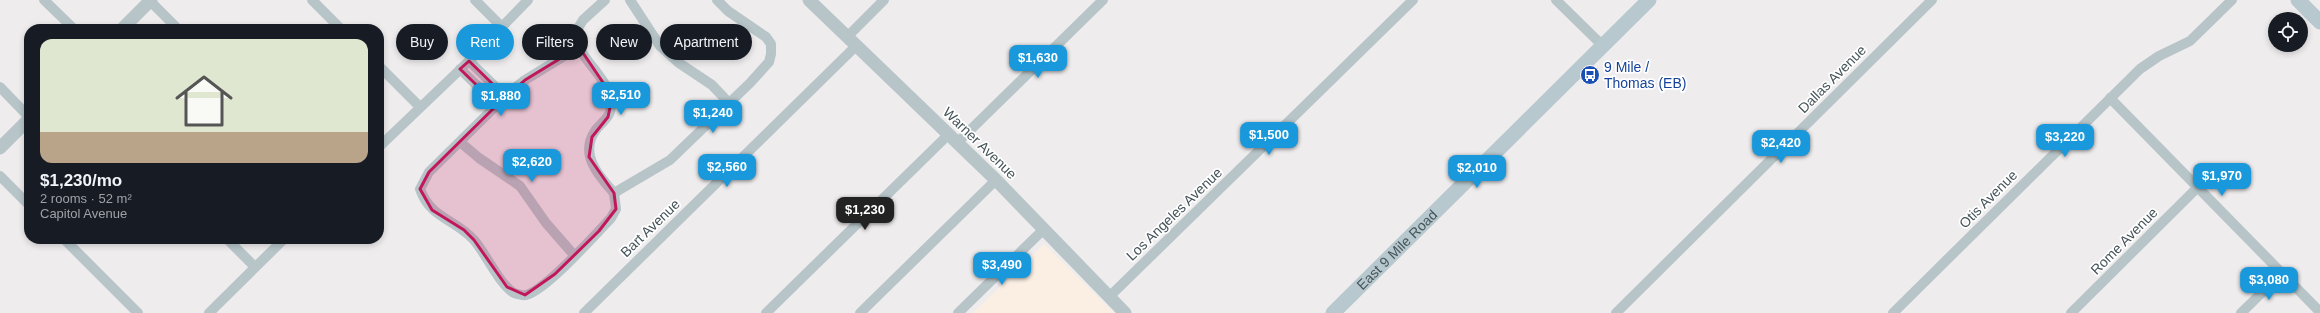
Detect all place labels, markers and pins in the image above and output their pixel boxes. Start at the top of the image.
pin: $1,630 [1005,45,1071,79]
place label: 9 Mile / Thomas (EB) [1604,59,1686,91]
bus stop icon: 9 Mile / Thomas (EB) [1579,64,1601,86]
pin: $2,510 [588,82,654,116]
pin: $1,880 [468,83,534,117]
pin: $1,240 [680,100,746,134]
pin: $1,500 [1236,122,1302,156]
pin: $3,220 [2032,124,2098,158]
pin: $2,420 [1748,130,1814,164]
pin: $2,620 [499,149,565,183]
pin: $2,560 [694,154,760,188]
pin: $2,010 [1444,155,1510,189]
pin: $1,970 [2189,163,2255,197]
pin: $1,230 [832,197,898,231]
pin: $3,490 [969,252,1035,286]
pin: $3,080 [2236,267,2302,301]

